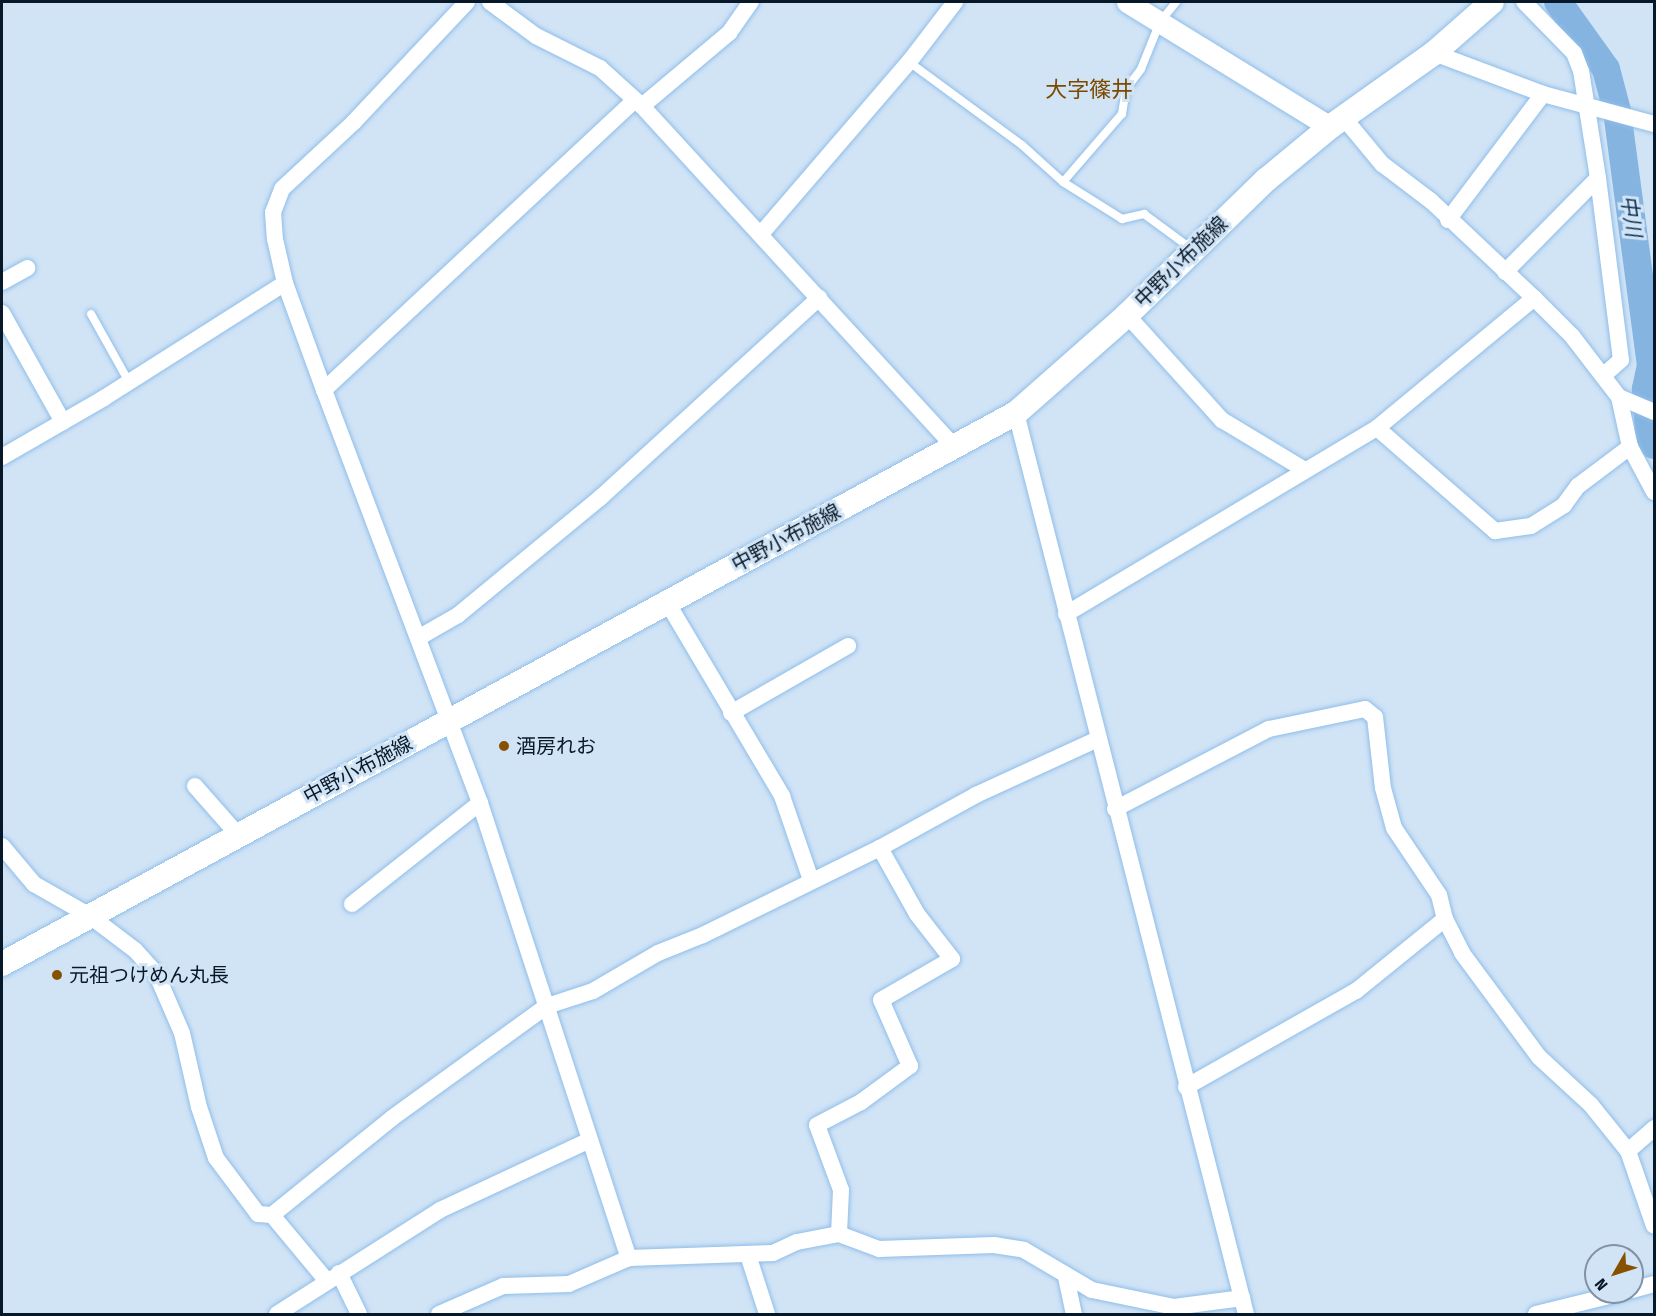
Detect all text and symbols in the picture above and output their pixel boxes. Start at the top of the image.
district label: 大字篠井 [1045,77,1133,103]
water label: 中川 [1616,193,1646,239]
street label: 中野小布施線 [1130,212,1232,312]
street label: 中野小布施線 [727,499,845,577]
street label: 中野小布施線 [299,731,417,809]
place label: 酒房れお [516,734,596,758]
marker: 酒房れお [497,739,511,753]
place label: 元祖つけめん丸長 [69,963,229,987]
marker: 元祖つけめん丸長 [50,968,64,982]
north arrow [1584,1244,1644,1304]
text: N [1591,1275,1612,1294]

